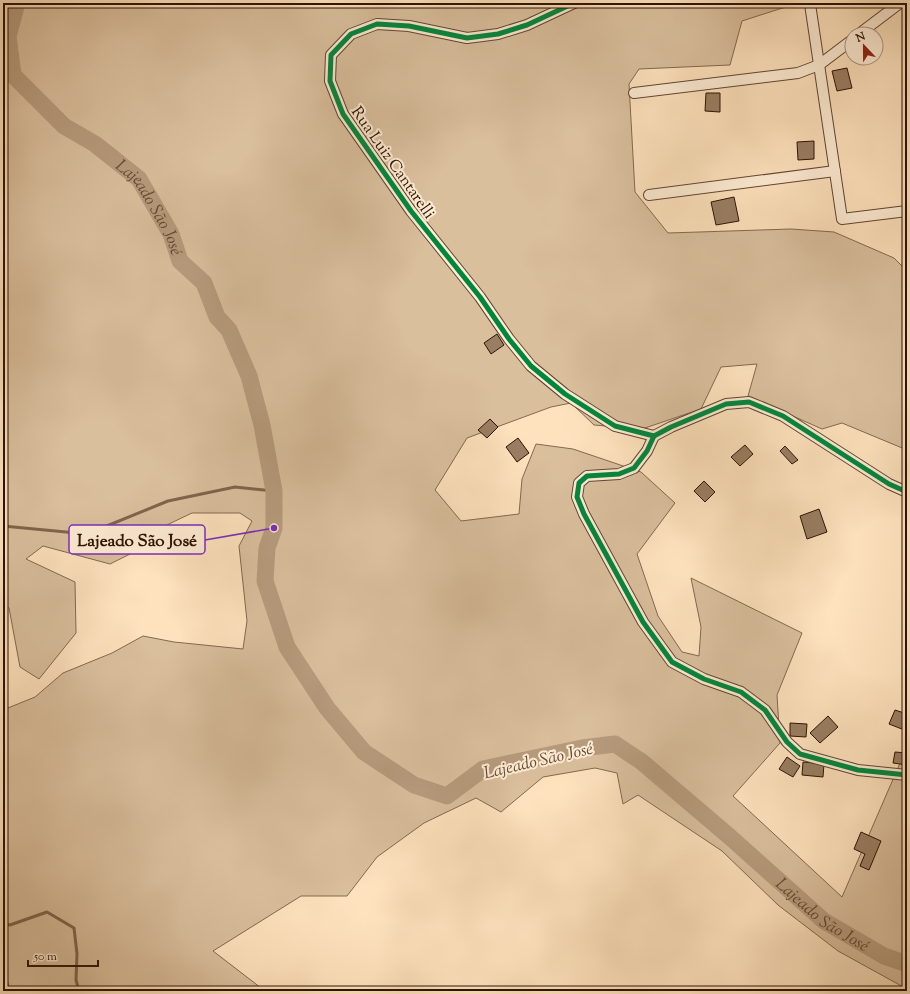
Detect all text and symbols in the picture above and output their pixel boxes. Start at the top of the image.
north arrow [844,26,884,66]
text: N [853,29,868,47]
street label: Rua Luiz Cantarelli [344,102,440,225]
water label: Lajeado São José [110,155,187,259]
callout: Lajeado São José [69,525,205,554]
text: Lajeado São José [77,530,197,554]
water label: Lajeado São José [481,738,596,786]
water label: Lajeado São José [769,873,873,959]
scale bar [28,942,98,968]
text: 50 m [33,948,57,966]

